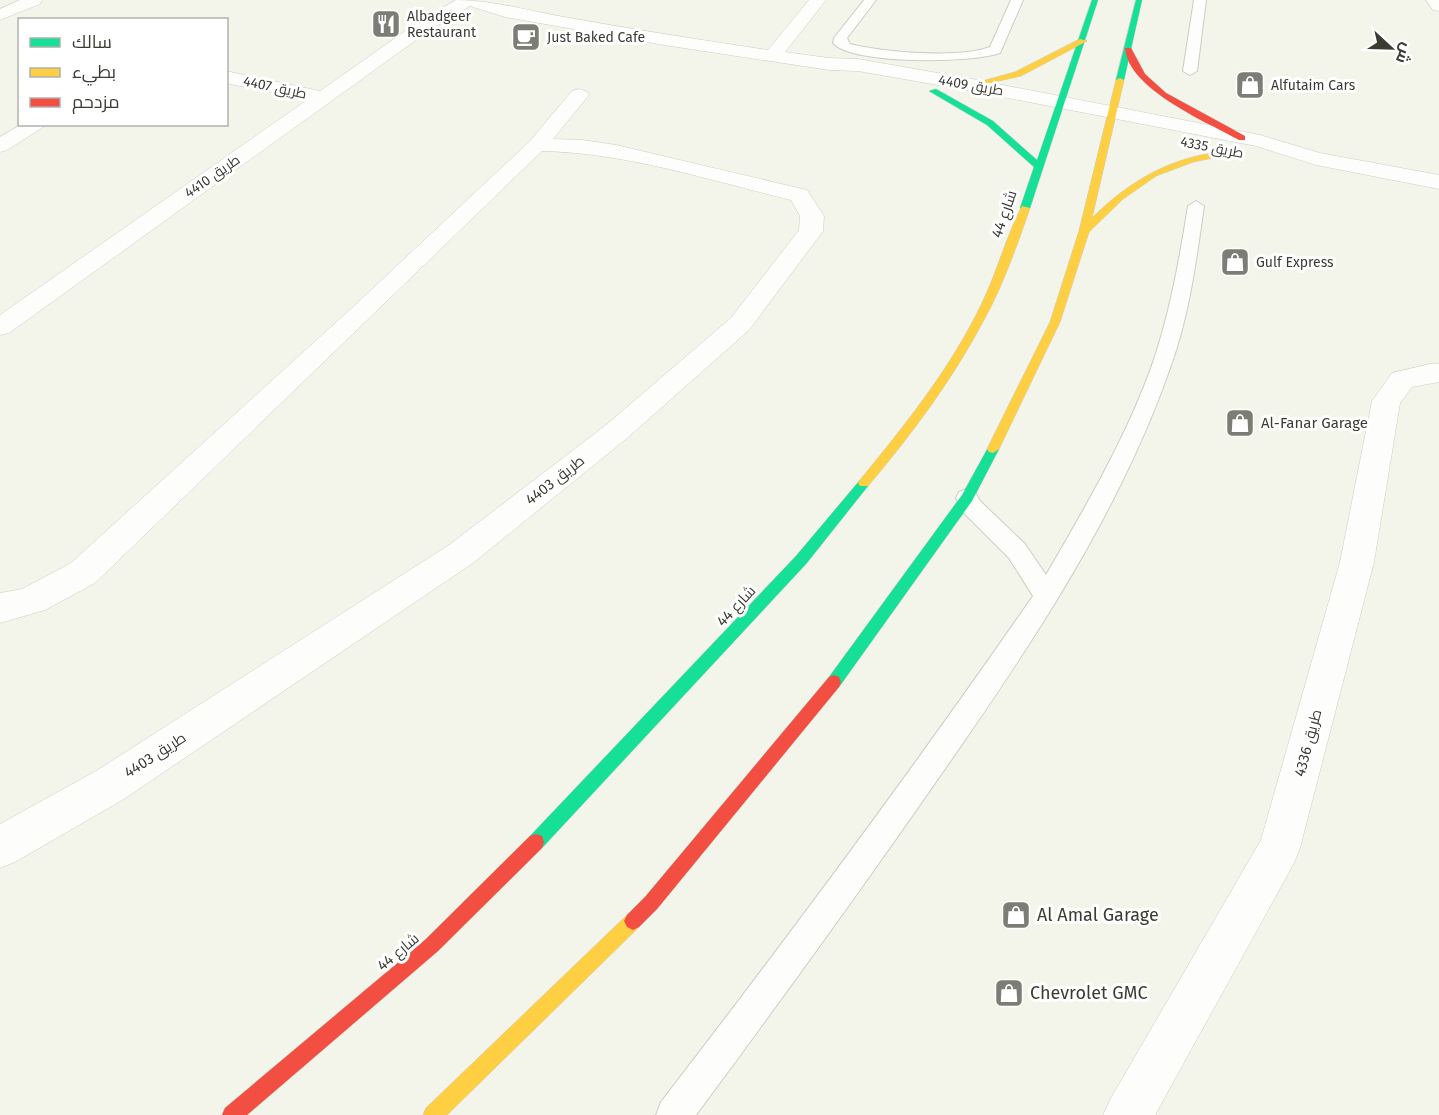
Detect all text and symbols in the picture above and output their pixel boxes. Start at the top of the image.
restaurant icon: Albadgeer Restaurant [370,8,402,40]
place label: Albadgeer Restaurant [407,8,477,41]
legend [18,18,228,126]
north arrow [1361,18,1421,78]
cafe icon: Just Baked Cafe [510,21,542,53]
place label: Just Baked Cafe [547,29,645,46]
text: سالك [72,31,112,53]
text: ش [1392,40,1417,67]
text: بطيء [72,61,116,86]
shop icon: Alfutaim Cars [1234,69,1266,101]
street label: طريق 4409 [937,71,1005,100]
street label: طريق 4407 [242,72,308,102]
place label: Alfutaim Cars [1271,77,1356,94]
text: مزدحم [72,91,120,114]
street label: طريق 4335 [1179,133,1245,162]
street label: طريق 4410 [181,151,243,202]
street label: شارع 44 [988,188,1022,241]
shop icon: Gulf Express [1219,246,1251,278]
place label: Gulf Express [1256,254,1334,271]
shop icon: Al-Fanar Garage [1224,407,1256,439]
place label: Al-Fanar Garage [1261,414,1368,432]
street label: طريق 4403 [522,451,589,509]
street label: شارع 44 [713,582,761,631]
street label: طريق 4336 [1290,707,1327,779]
street label: طريق 4403 [121,728,190,782]
shop icon: Al Amal Garage [1000,899,1032,931]
place label: Al Amal Garage [1037,904,1159,926]
street label: شارع 44 [373,929,424,976]
shop icon: Chevrolet GMC [993,977,1025,1009]
place label: Chevrolet GMC [1030,982,1148,1004]

